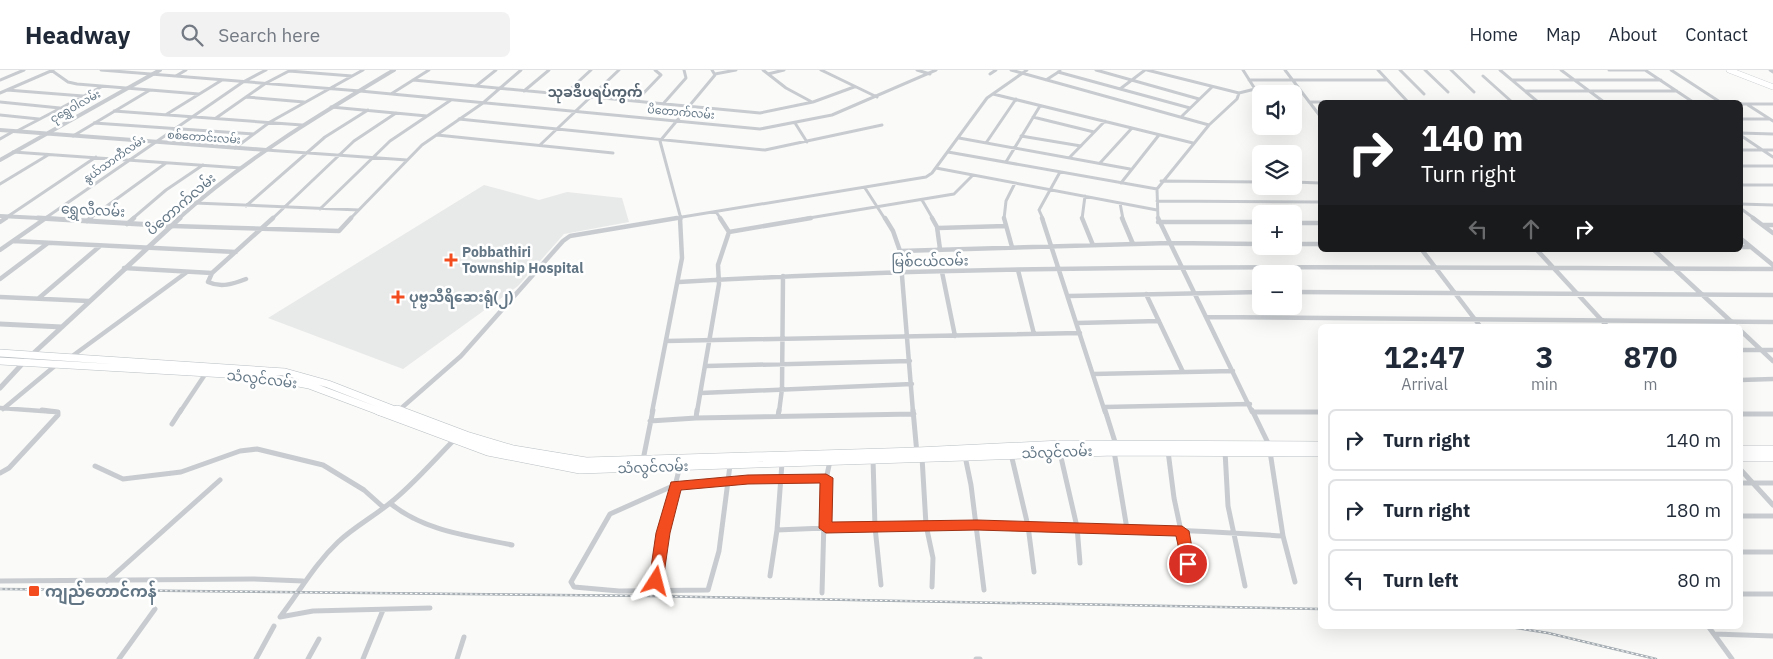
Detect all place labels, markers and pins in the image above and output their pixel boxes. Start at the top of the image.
place label: Pobbathiri Township Hospital [462,243,584,277]
marker: Pobbathiri Township Hospital [444,253,458,267]
place label: ပုဗ္ဗသီရိဆေးရုံ(၂) [409,287,513,309]
marker: ပုဗ္ဗသီရိဆေးရုံ(၂) [391,290,405,304]
pin [1167,543,1209,585]
place label: ကျည်တောင်ကန် [45,580,157,605]
marker: ကျည်တောင်ကန် [27,584,41,598]

